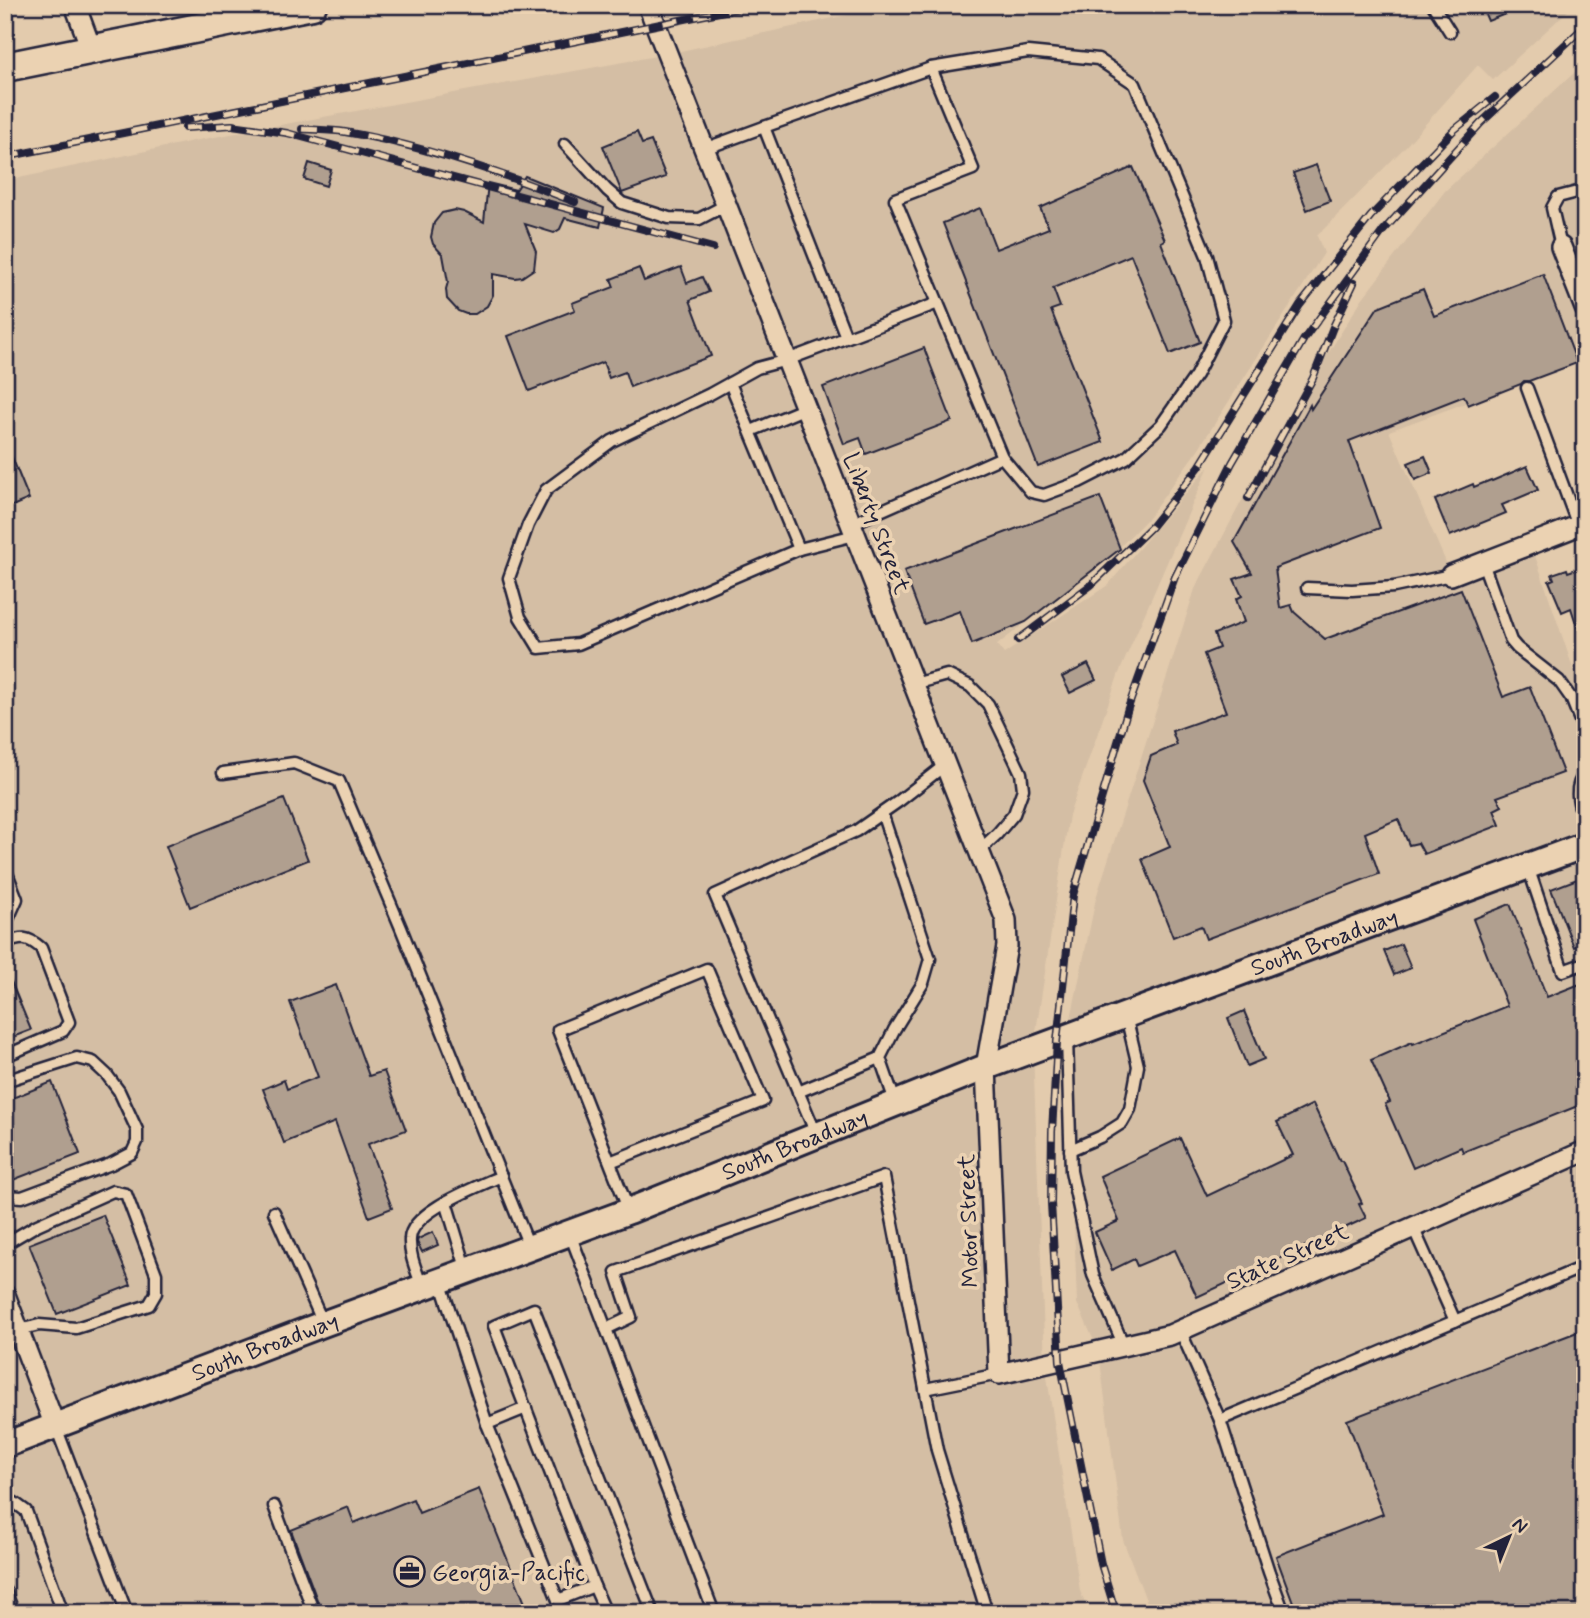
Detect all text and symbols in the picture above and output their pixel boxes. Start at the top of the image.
street label: Liberty Street [834,449,917,599]
street label: South Broadway [1247,902,1403,985]
street label: South Broadway [718,1102,873,1189]
street label: Motor Street [952,1154,987,1288]
street label: State Street [1222,1217,1354,1298]
street label: South Broadway [187,1306,343,1390]
north arrow [1474,1502,1544,1572]
text: N [1506,1512,1533,1539]
office icon: Georgia-Pacific [392,1555,426,1589]
place label: Georgia-Pacific [432,1558,585,1591]

